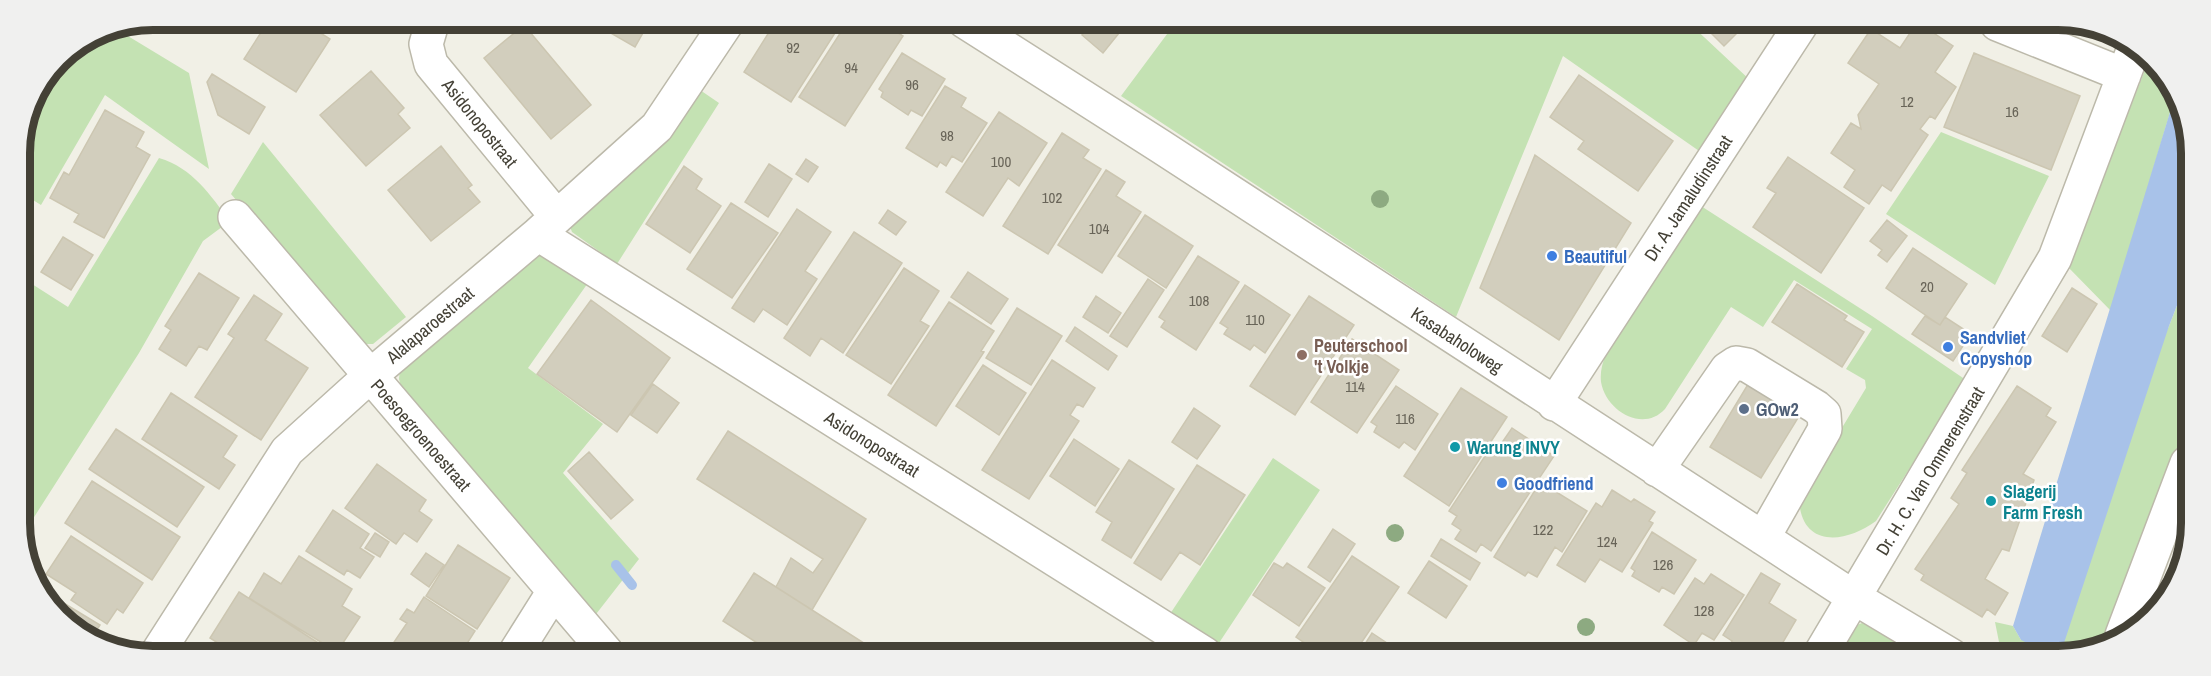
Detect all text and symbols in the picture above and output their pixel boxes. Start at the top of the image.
house number: 92 [786,37,800,58]
house number: 94 [844,57,858,78]
street label: Asidonopostraat [436,73,524,173]
house number: 96 [905,74,919,95]
house number: 12 [1900,91,1914,112]
house number: 16 [2005,101,2019,122]
house number: 98 [940,125,954,146]
street label: Dr. A. Jamaludinstraat [1638,130,1738,266]
house number: 100 [991,151,1011,172]
house number: 102 [1042,187,1062,208]
house number: 104 [1089,218,1109,239]
place label: Beautiful [1564,244,1627,269]
marker: Beautiful [1545,249,1559,263]
house number: 20 [1920,276,1934,297]
street label: Alalaparoestraat [380,281,479,370]
house number: 108 [1189,290,1209,311]
street label: Kasabaholoweg [1406,301,1509,380]
house number: 110 [1245,309,1265,330]
place label: Sandvliet Copyshop [1960,325,2032,371]
place label: Peuterschool 't Volkje [1314,333,1408,379]
marker: Sandvliet Copyshop [1941,340,1955,354]
marker: Peuterschool 't Volkje [1295,348,1309,362]
street label: Poesoegroenoestraat [365,374,477,496]
house number: 114 [1345,376,1365,397]
street label: Dr. H. C. Van Ommerenstraat [1870,382,1990,560]
place label: GOw2 [1756,397,1799,422]
marker: GOw2 [1737,402,1751,416]
street label: Asidonopostraat [819,404,924,483]
house number: 116 [1395,408,1415,429]
place label: Warung INVY [1467,435,1560,460]
marker: Warung INVY [1448,440,1462,454]
place label: Goodfriend [1514,471,1594,496]
marker: Goodfriend [1495,476,1509,490]
place label: Slagerij Farm Fresh [2003,479,2083,525]
marker: Slagerij Farm Fresh [1984,494,1998,508]
house number: 122 [1533,519,1553,540]
house number: 124 [1597,531,1617,552]
house number: 126 [1653,554,1673,575]
house number: 128 [1694,600,1714,621]

